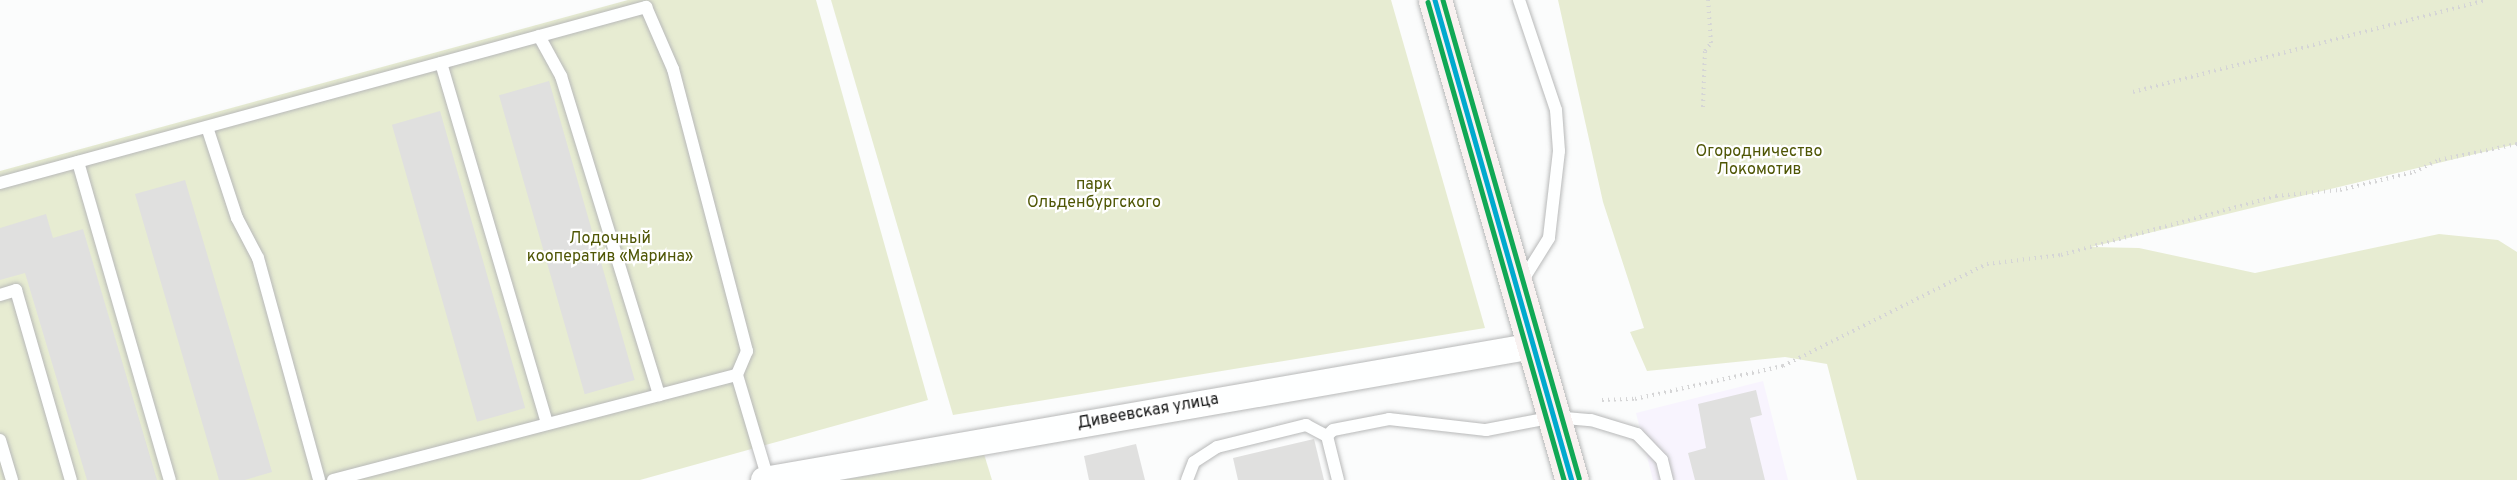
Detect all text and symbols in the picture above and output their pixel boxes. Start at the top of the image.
park label: Огородничество Локомотив [1696,142,1822,180]
park label: парк Ольденбургского [1027,175,1161,213]
park label: Лодочный кооператив «Марина» [527,229,693,267]
street label: Дивеевская улица [1076,390,1220,434]

